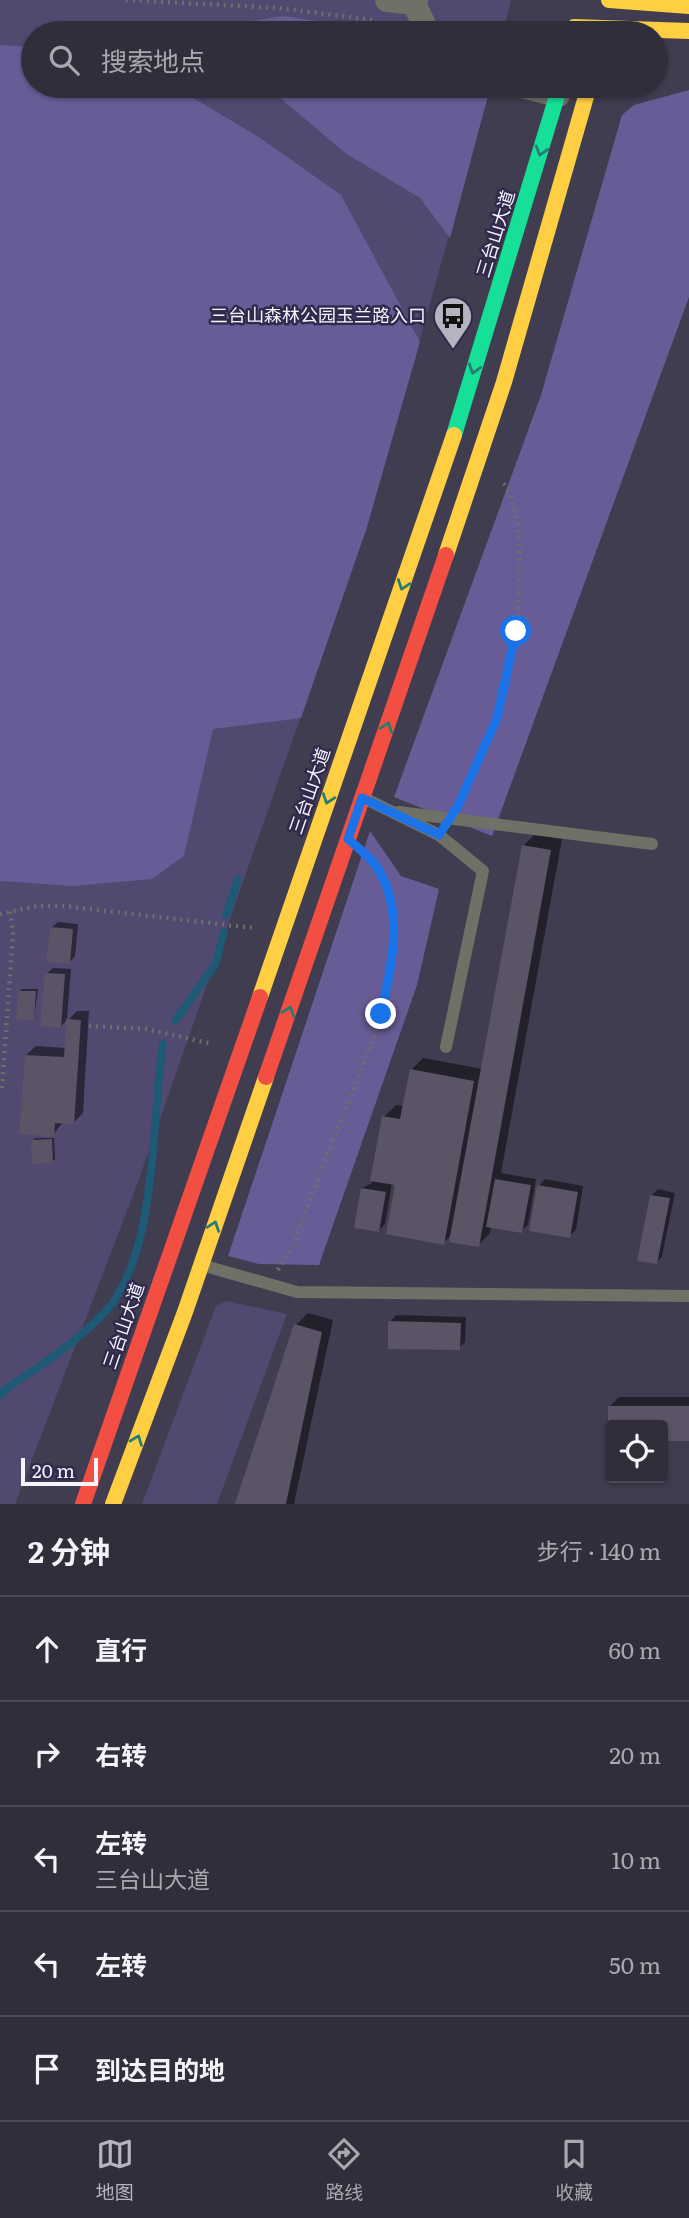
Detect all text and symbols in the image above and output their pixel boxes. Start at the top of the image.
search box [21,21,668,98]
text: 搜索地点 [101,40,205,79]
icon: search [45,41,83,79]
one-way arrow [534,145,549,157]
street label: 三台山大道 [468,187,521,281]
bus stop icon: 三台山森林公园玉兰路入口 [432,295,474,350]
place label: 三台山森林公园玉兰路入口 [210,301,426,328]
one-way arrow [468,362,483,374]
one-way arrow [398,578,412,590]
route start [500,615,531,646]
one-way arrow [379,721,393,733]
street label: 三台山大道 [281,744,336,837]
one-way arrow [322,793,336,805]
route end [365,998,396,1029]
one-way arrow [281,1006,295,1018]
one-way arrow [206,1221,220,1233]
street label: 三台山大道 [95,1279,150,1372]
map controls [605,1420,668,1483]
button: locate [605,1420,668,1483]
one-way arrow [129,1435,143,1447]
scale bar [21,1455,98,1487]
text: 20 m [32,1456,75,1484]
text: 2 分钟 [28,1528,110,1572]
text: 步行 · 140 m [537,1533,661,1567]
text: 直行 [95,1629,147,1668]
icon: ahead [28,1630,66,1668]
text: 60 m [608,1632,661,1666]
text: 右转 [95,1734,147,1773]
icon: right [28,1735,66,1773]
text: 20 m [609,1737,661,1771]
text: 左转 [95,1822,147,1861]
icon: left [28,1840,66,1878]
text: 10 m [611,1842,661,1876]
text: 三台山大道 [95,1861,210,1895]
text: 左转 [95,1944,147,1983]
icon: left [28,1945,66,1983]
text: 50 m [609,1947,661,1981]
text: 到达目的地 [95,2049,225,2088]
icon: arrive [28,2050,66,2088]
tab: 地图 [96,2135,134,2205]
tab: 路线 [325,2135,363,2205]
tab: 收藏 [555,2135,593,2205]

